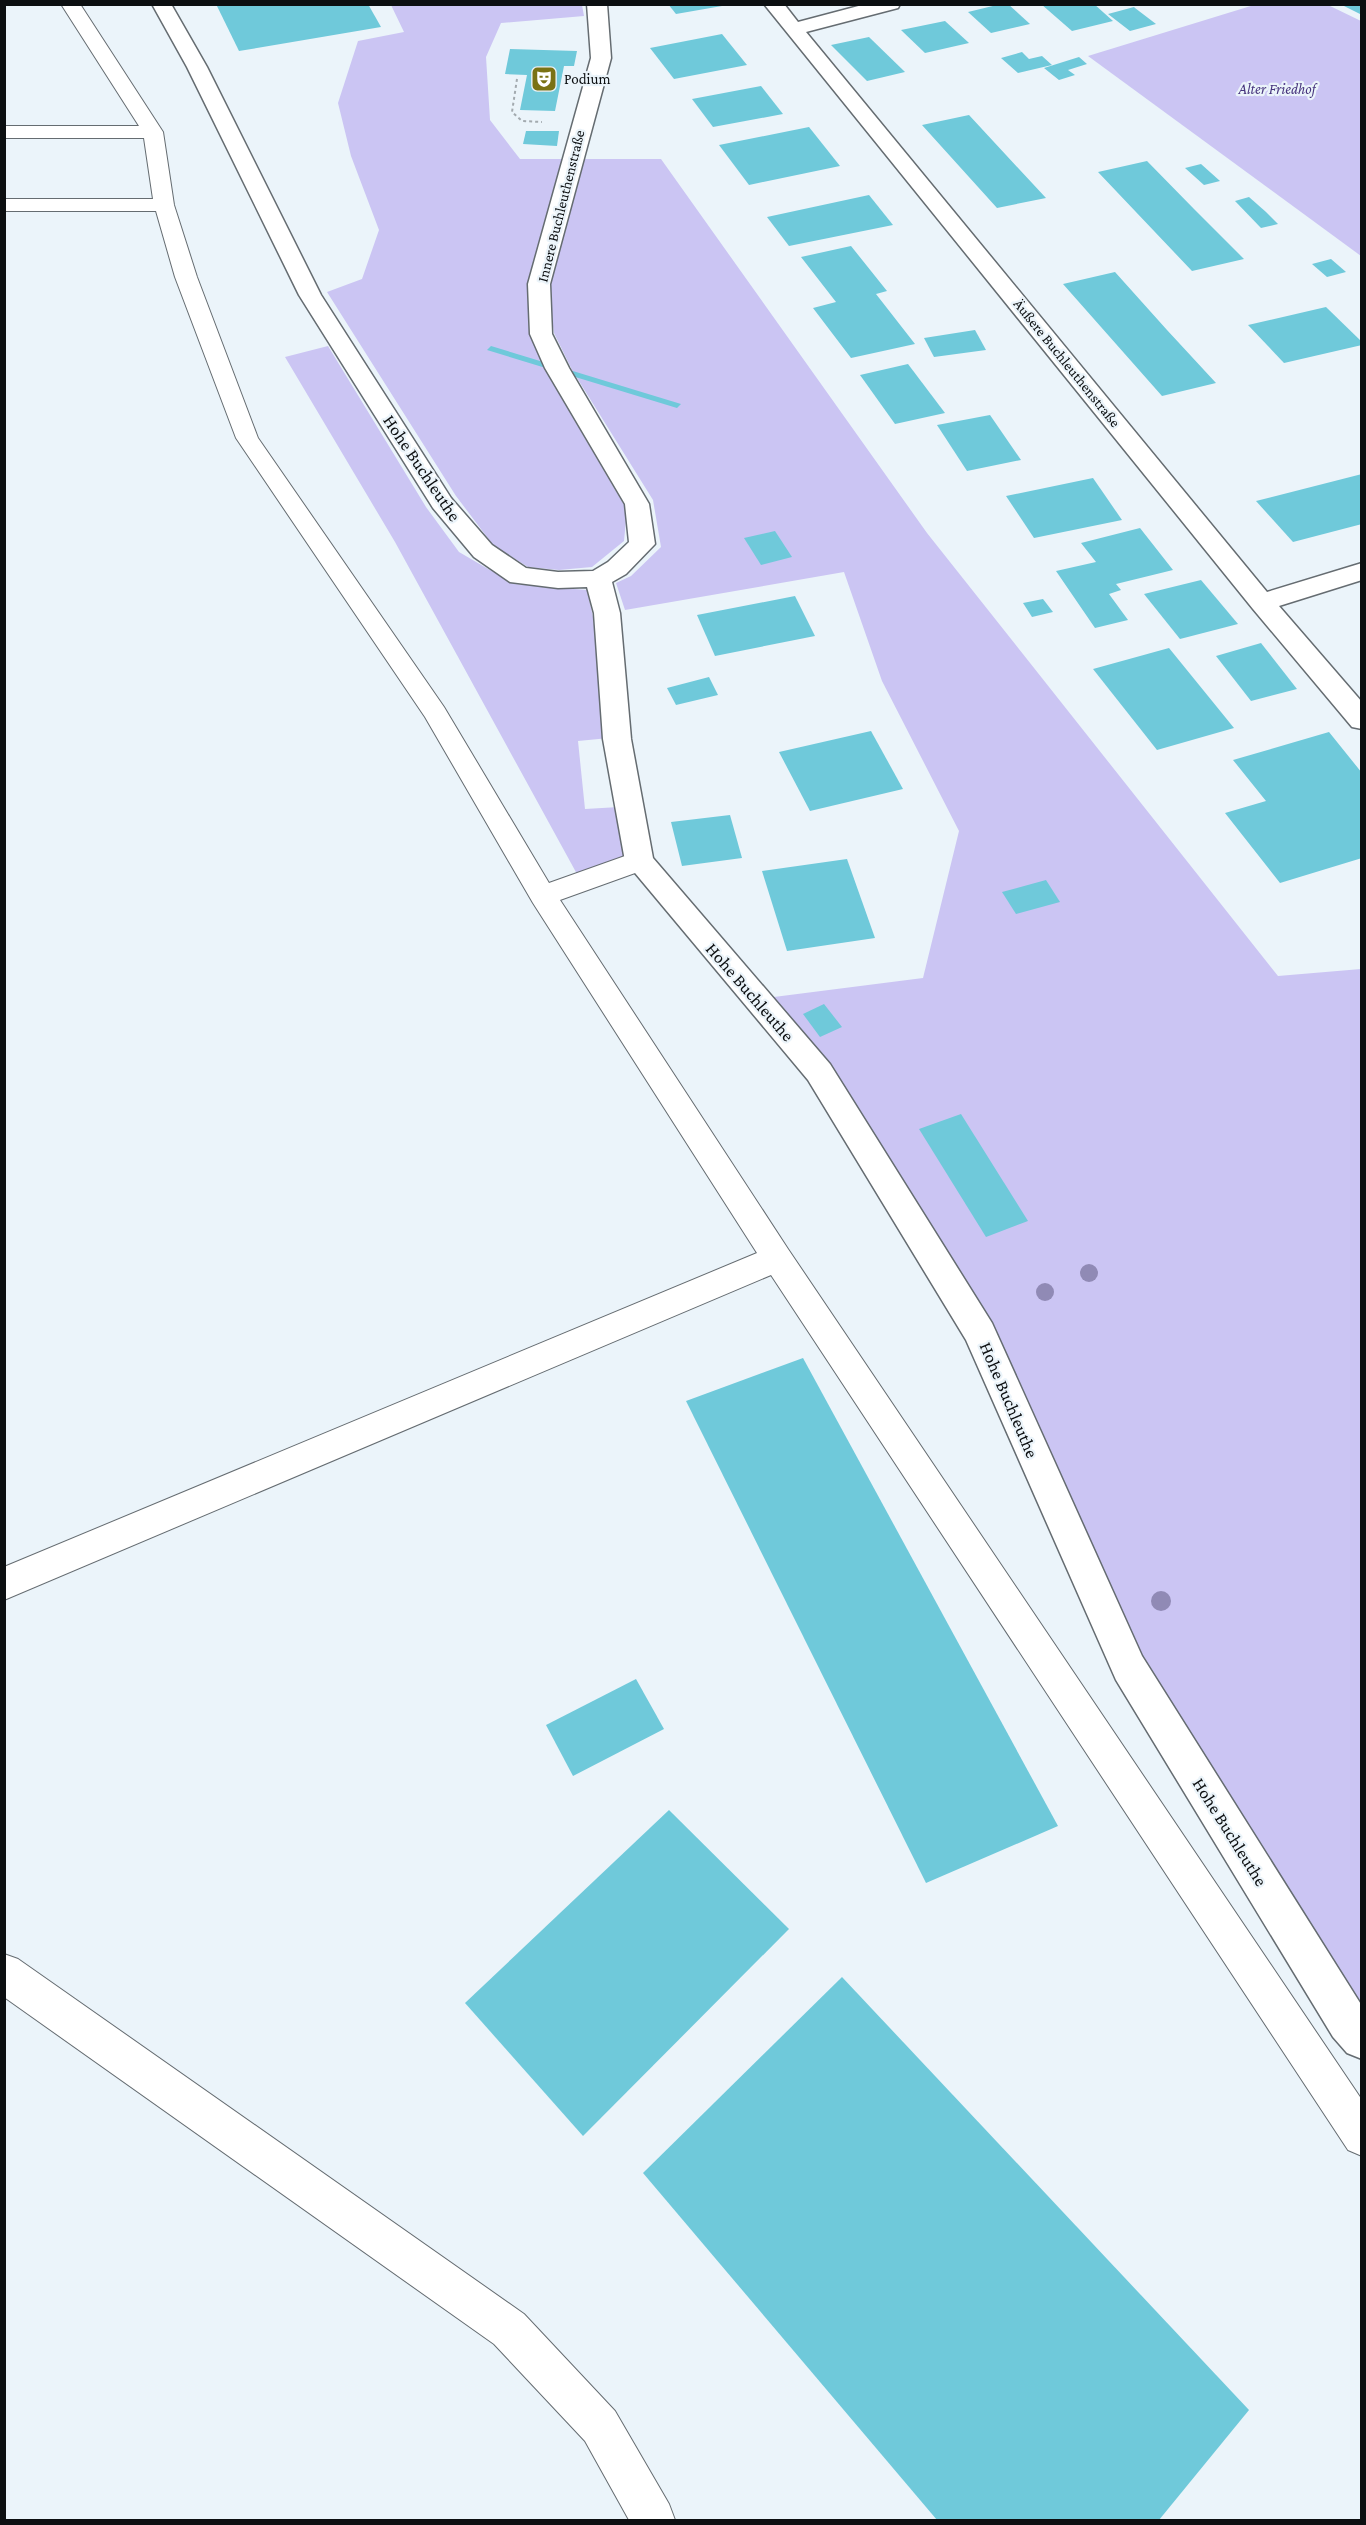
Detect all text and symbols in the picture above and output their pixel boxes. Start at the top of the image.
theatre icon: Podium [529,64,559,94]
place label: Podium [564,71,611,87]
park label: Alter Friedhof [1237,81,1318,98]
street label: Innere Buchleuthenstraße [534,128,588,284]
street label: Äußere Buchleuthenstraße [1010,296,1124,431]
street label: Hohe Buchleuthe [379,411,465,525]
street label: Hohe Buchleuthe [702,939,798,1045]
street label: Hohe Buchleuthe [976,1339,1042,1461]
street label: Hohe Buchleuthe [1189,1774,1271,1890]

